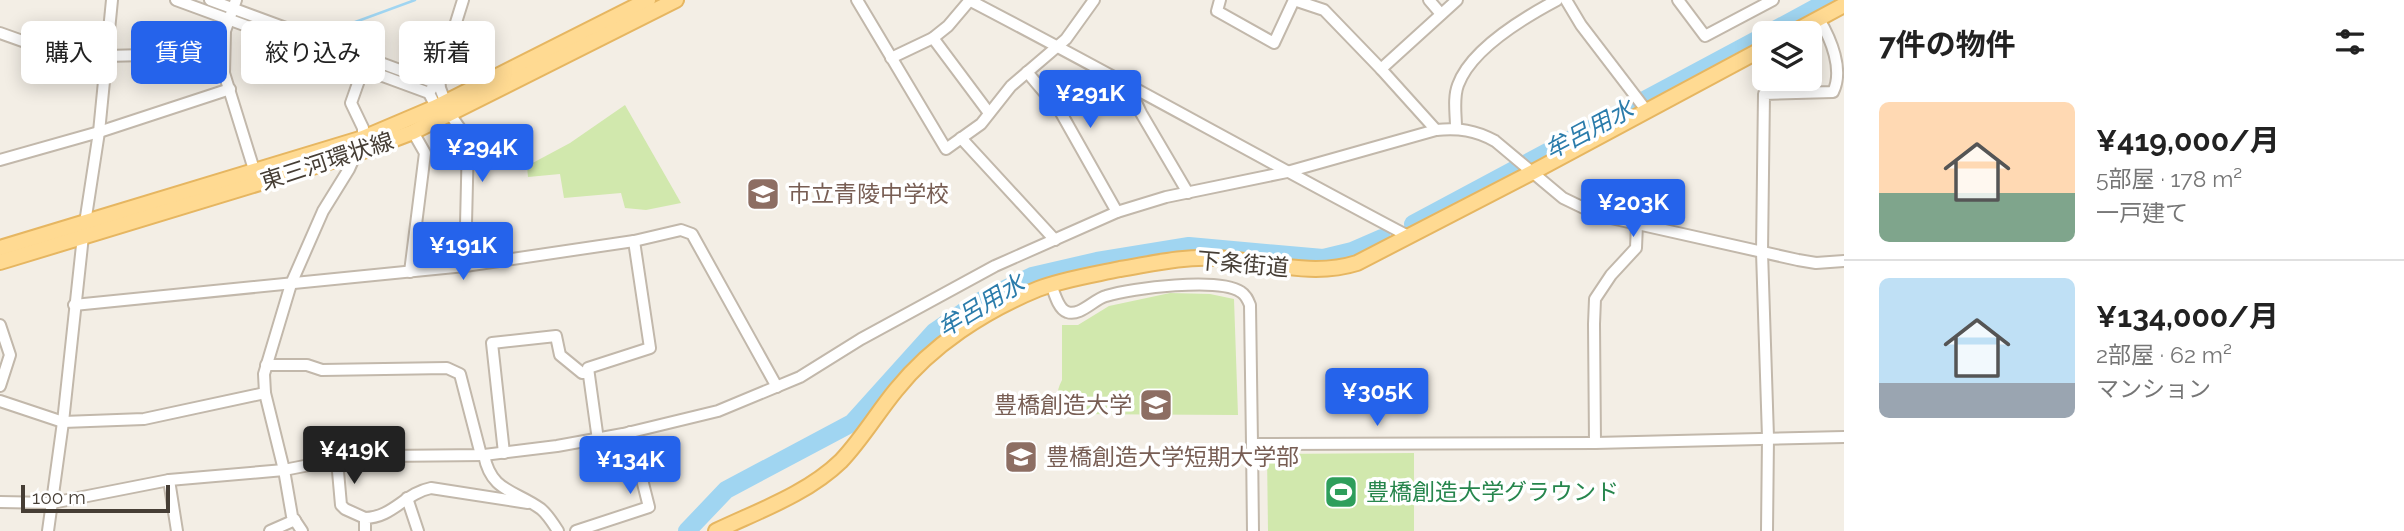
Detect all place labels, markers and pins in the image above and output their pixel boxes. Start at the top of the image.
pin: ¥291K [1041,71,1139,130]
pin: ¥294K [433,124,531,184]
school or university icon: 市立青陵中学校 [744,175,782,213]
place label: 市立青陵中学校 [788,180,949,207]
pin: ¥203K [1584,180,1682,239]
pin: ¥191K [414,222,512,282]
pin: ¥305K [1328,368,1426,428]
school or university icon: 豊橋創造大学 [1137,386,1175,424]
place label: 豊橋創造大学 [994,391,1132,418]
pin: ¥419K [305,426,403,486]
pin: ¥134K [581,436,679,496]
school or university icon: 豊橋創造大学短期大学部 [1002,438,1040,476]
place label: 豊橋創造大学短期大学部 [1046,443,1299,470]
sports icon: 豊橋創造大学グラウンド [1322,473,1360,511]
place label: 豊橋創造大学グラウンド [1366,478,1619,505]

